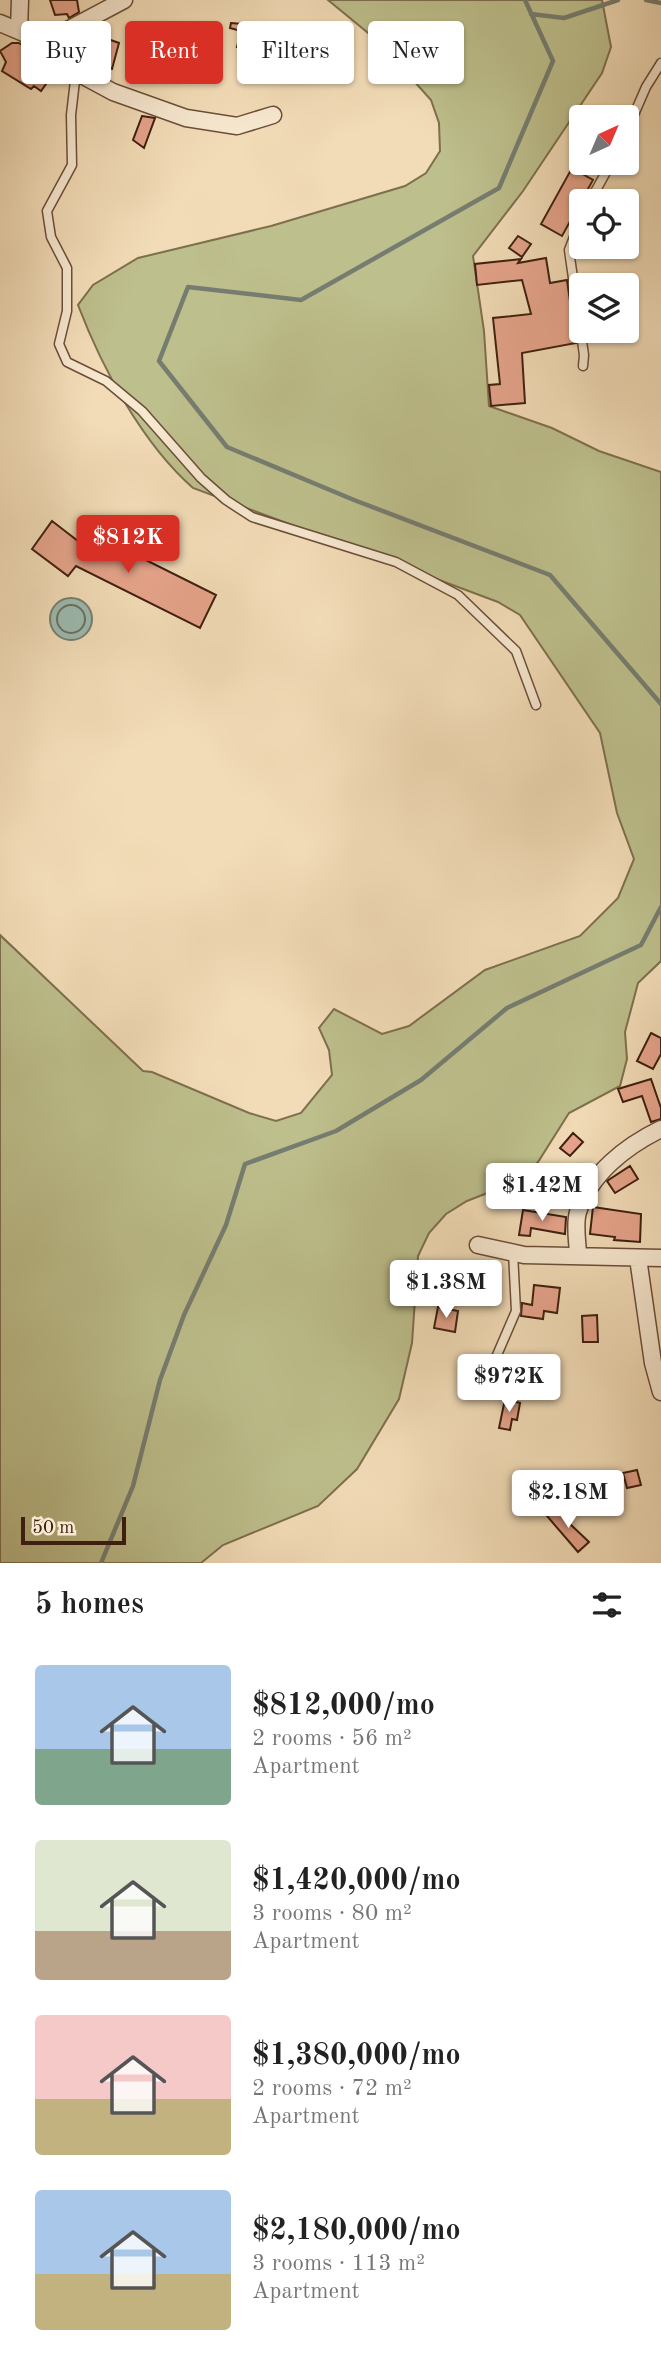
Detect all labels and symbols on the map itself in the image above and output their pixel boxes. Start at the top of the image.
north arrow [569,105,639,175]
pin: $812K [79,516,177,575]
pin: $1.42M [485,1164,599,1223]
pin: $1.38M [389,1260,503,1320]
pin: $972K [460,1354,558,1414]
pin: $2.18M [511,1470,625,1530]
scale bar [21,1514,126,1546]

